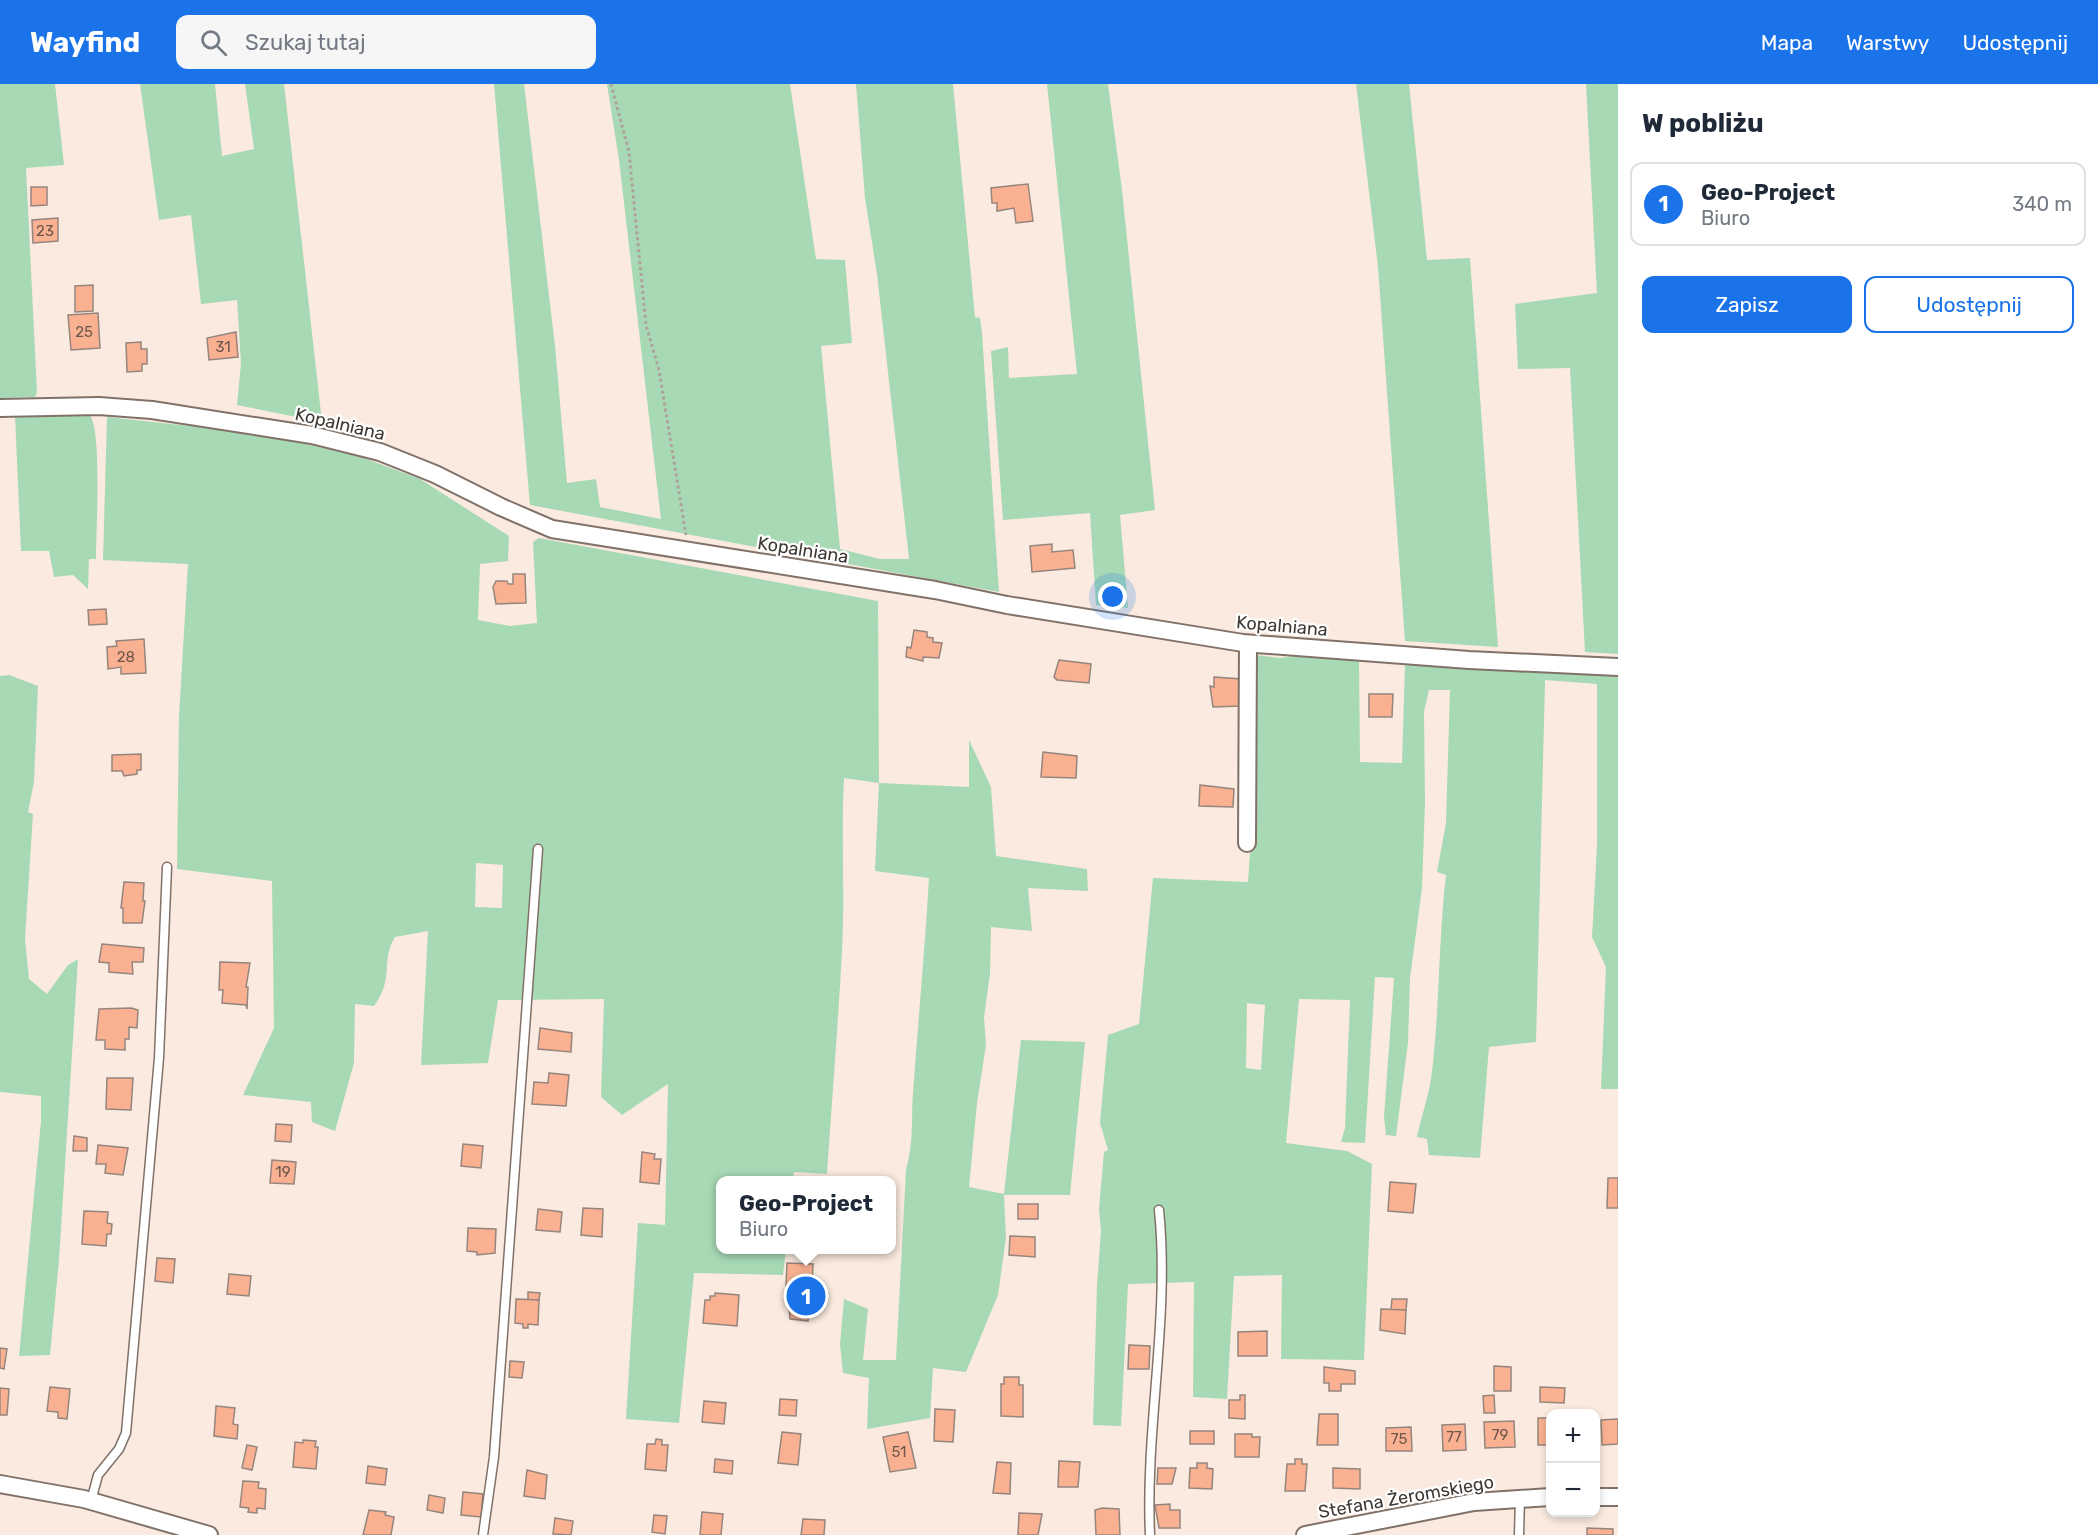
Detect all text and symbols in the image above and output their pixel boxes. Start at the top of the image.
search box [176,15,596,69]
text: Wayfind [30,26,140,59]
icon: search [197,26,230,59]
text: Szukaj tutaj [245,29,366,56]
text: Mapa [1761,30,1813,55]
text: Warstwy [1846,30,1929,55]
text: Udostępnij [1962,30,2068,55]
text: W pobliżu [1642,108,1764,139]
text: Geo-Project [1701,179,1835,206]
text: 1 [1659,192,1668,216]
text: 340 m [2012,192,2072,216]
text: Biuro [1701,206,1750,230]
house number: 23 [36,222,54,240]
button: Zapisz [1642,276,1852,333]
button: Udostępnij [1864,276,2074,333]
house number: 25 [75,323,93,341]
house number: 31 [215,338,231,356]
street label: Kopalniana [293,403,387,445]
street label: Kopalniana [756,532,850,568]
your location [1098,582,1127,611]
street label: Kopalniana [1235,611,1329,641]
house number: 28 [117,648,135,666]
house number: 19 [275,1163,291,1181]
popup [716,1176,896,1254]
text: Geo-Project [739,1190,873,1217]
text: Biuro [739,1217,788,1241]
pin: 1 [786,1274,826,1318]
map controls [1546,1409,1600,1517]
button: + [1546,1409,1600,1463]
house number: 79 [1492,1426,1508,1444]
house number: 77 [1446,1428,1462,1446]
house number: 75 [1391,1430,1407,1448]
house number: 51 [891,1443,907,1461]
button: − [1546,1463,1600,1517]
street label: Stefana Żeromskiego [1317,1471,1495,1523]

